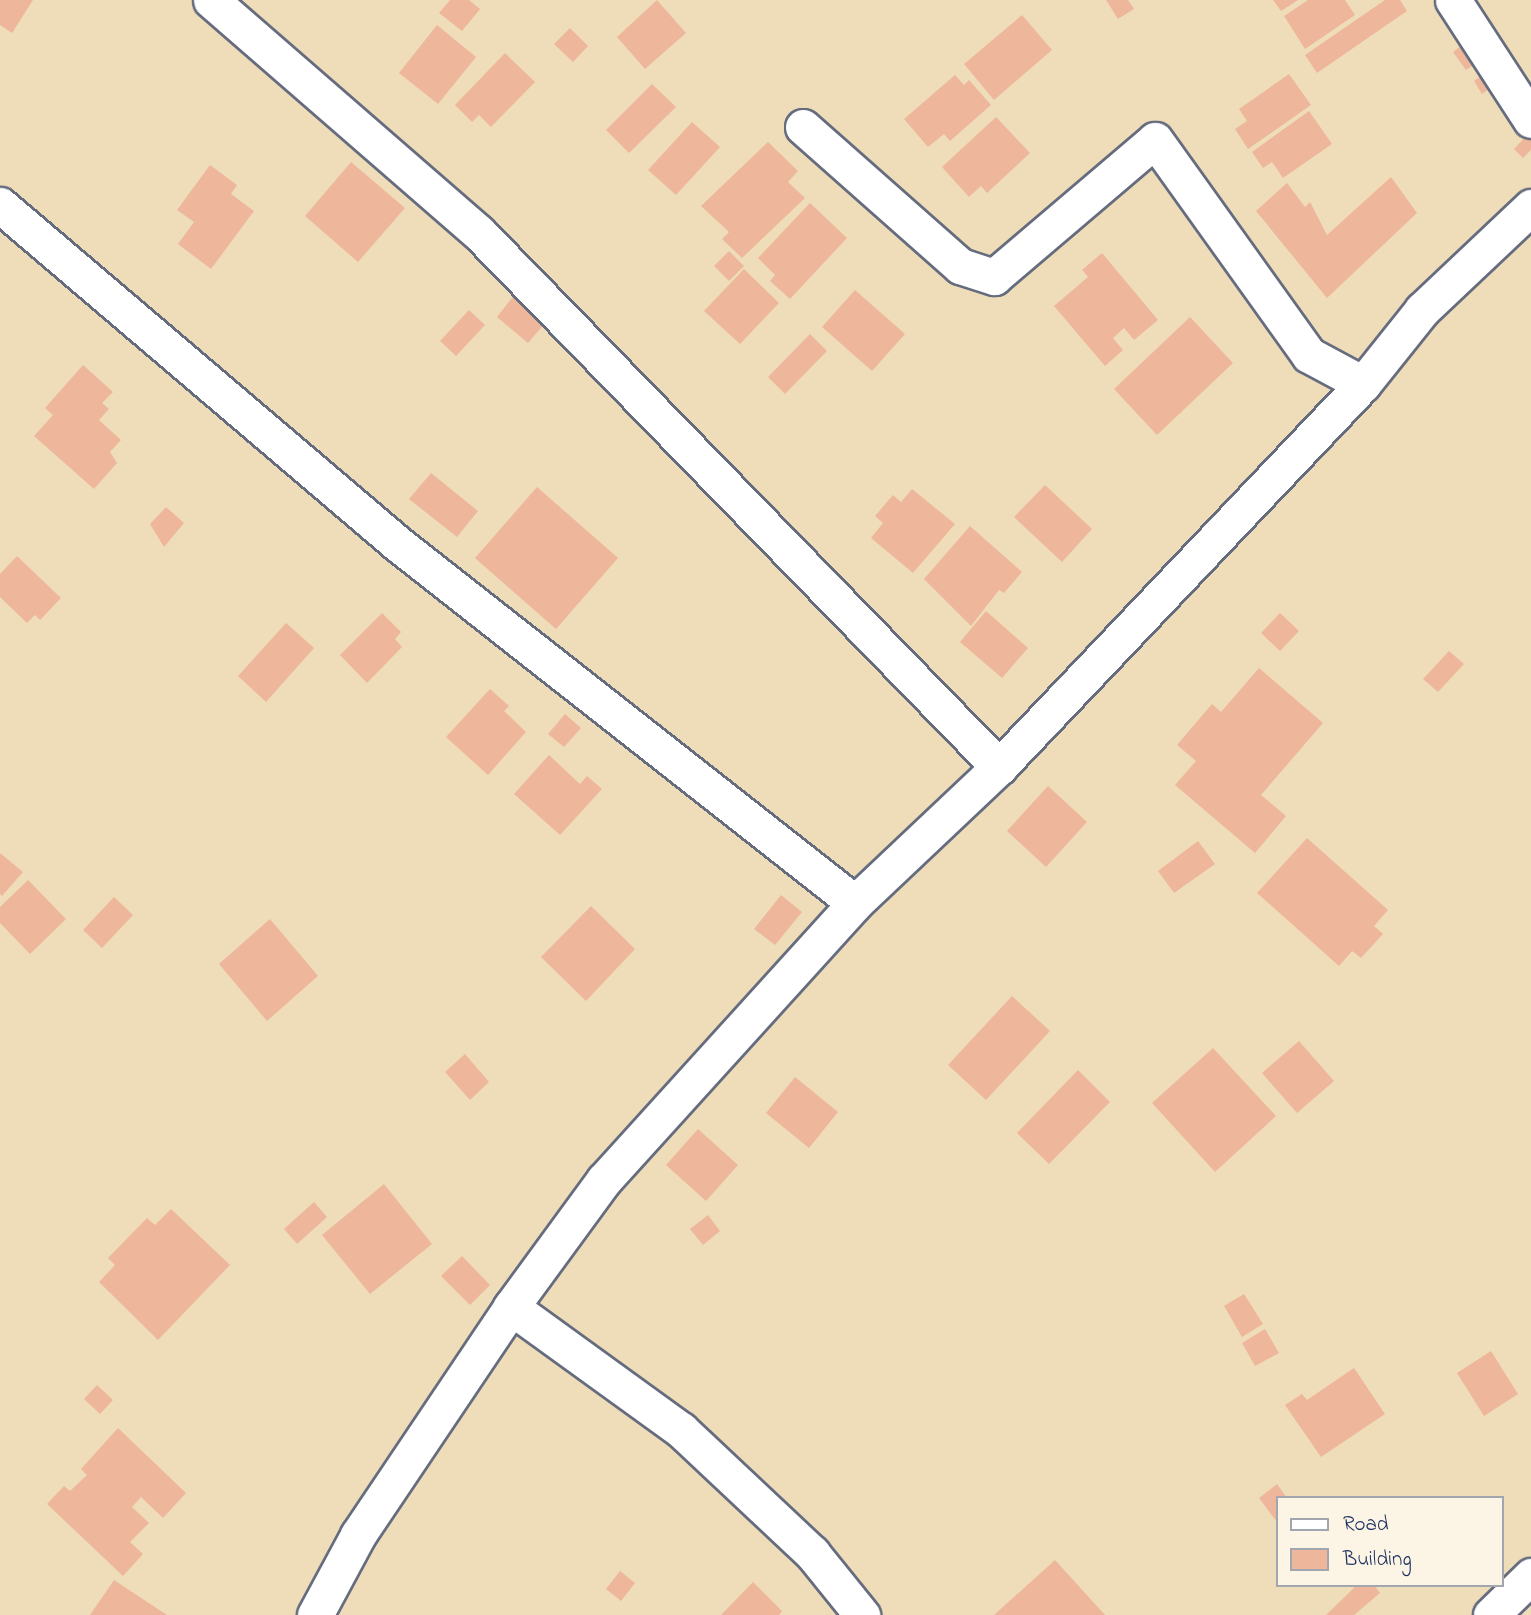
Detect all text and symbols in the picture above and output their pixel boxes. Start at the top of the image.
legend [1276,1496,1503,1587]
text: Road [1343,1510,1389,1540]
text: Building [1343,1545,1412,1575]

